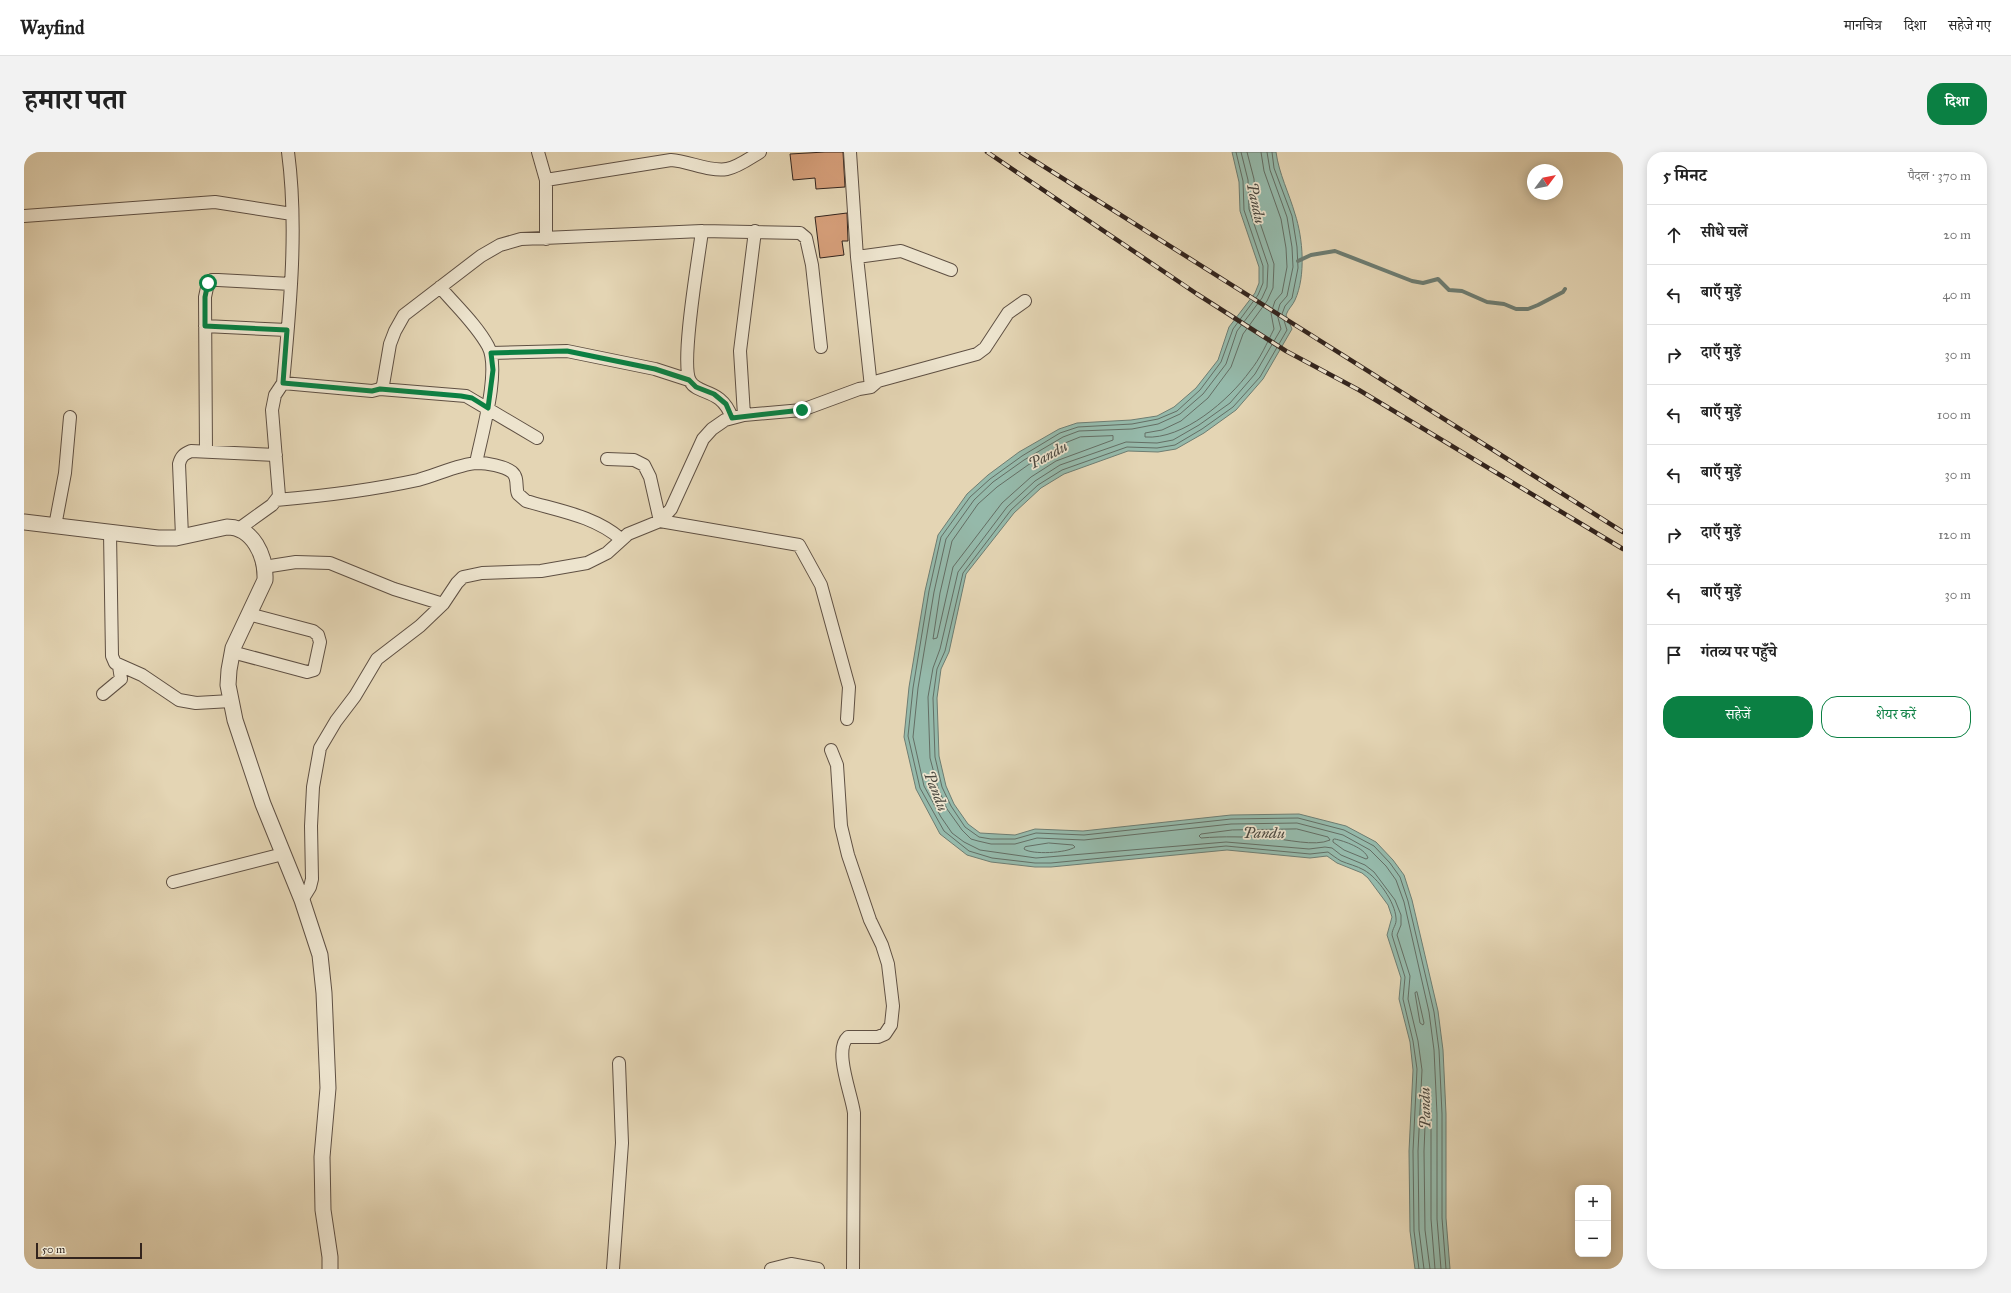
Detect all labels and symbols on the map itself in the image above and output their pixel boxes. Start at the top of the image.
north arrow [1527,164,1563,200]
water label: Pandu [1243,181,1269,225]
route start [199,274,217,292]
route end [793,401,811,419]
water label: Pandu [1025,437,1071,473]
water label: Pandu [920,768,952,814]
water label: Pandu [1243,824,1285,842]
water label: Pandu [1416,1087,1434,1129]
scale bar [36,1241,142,1260]

